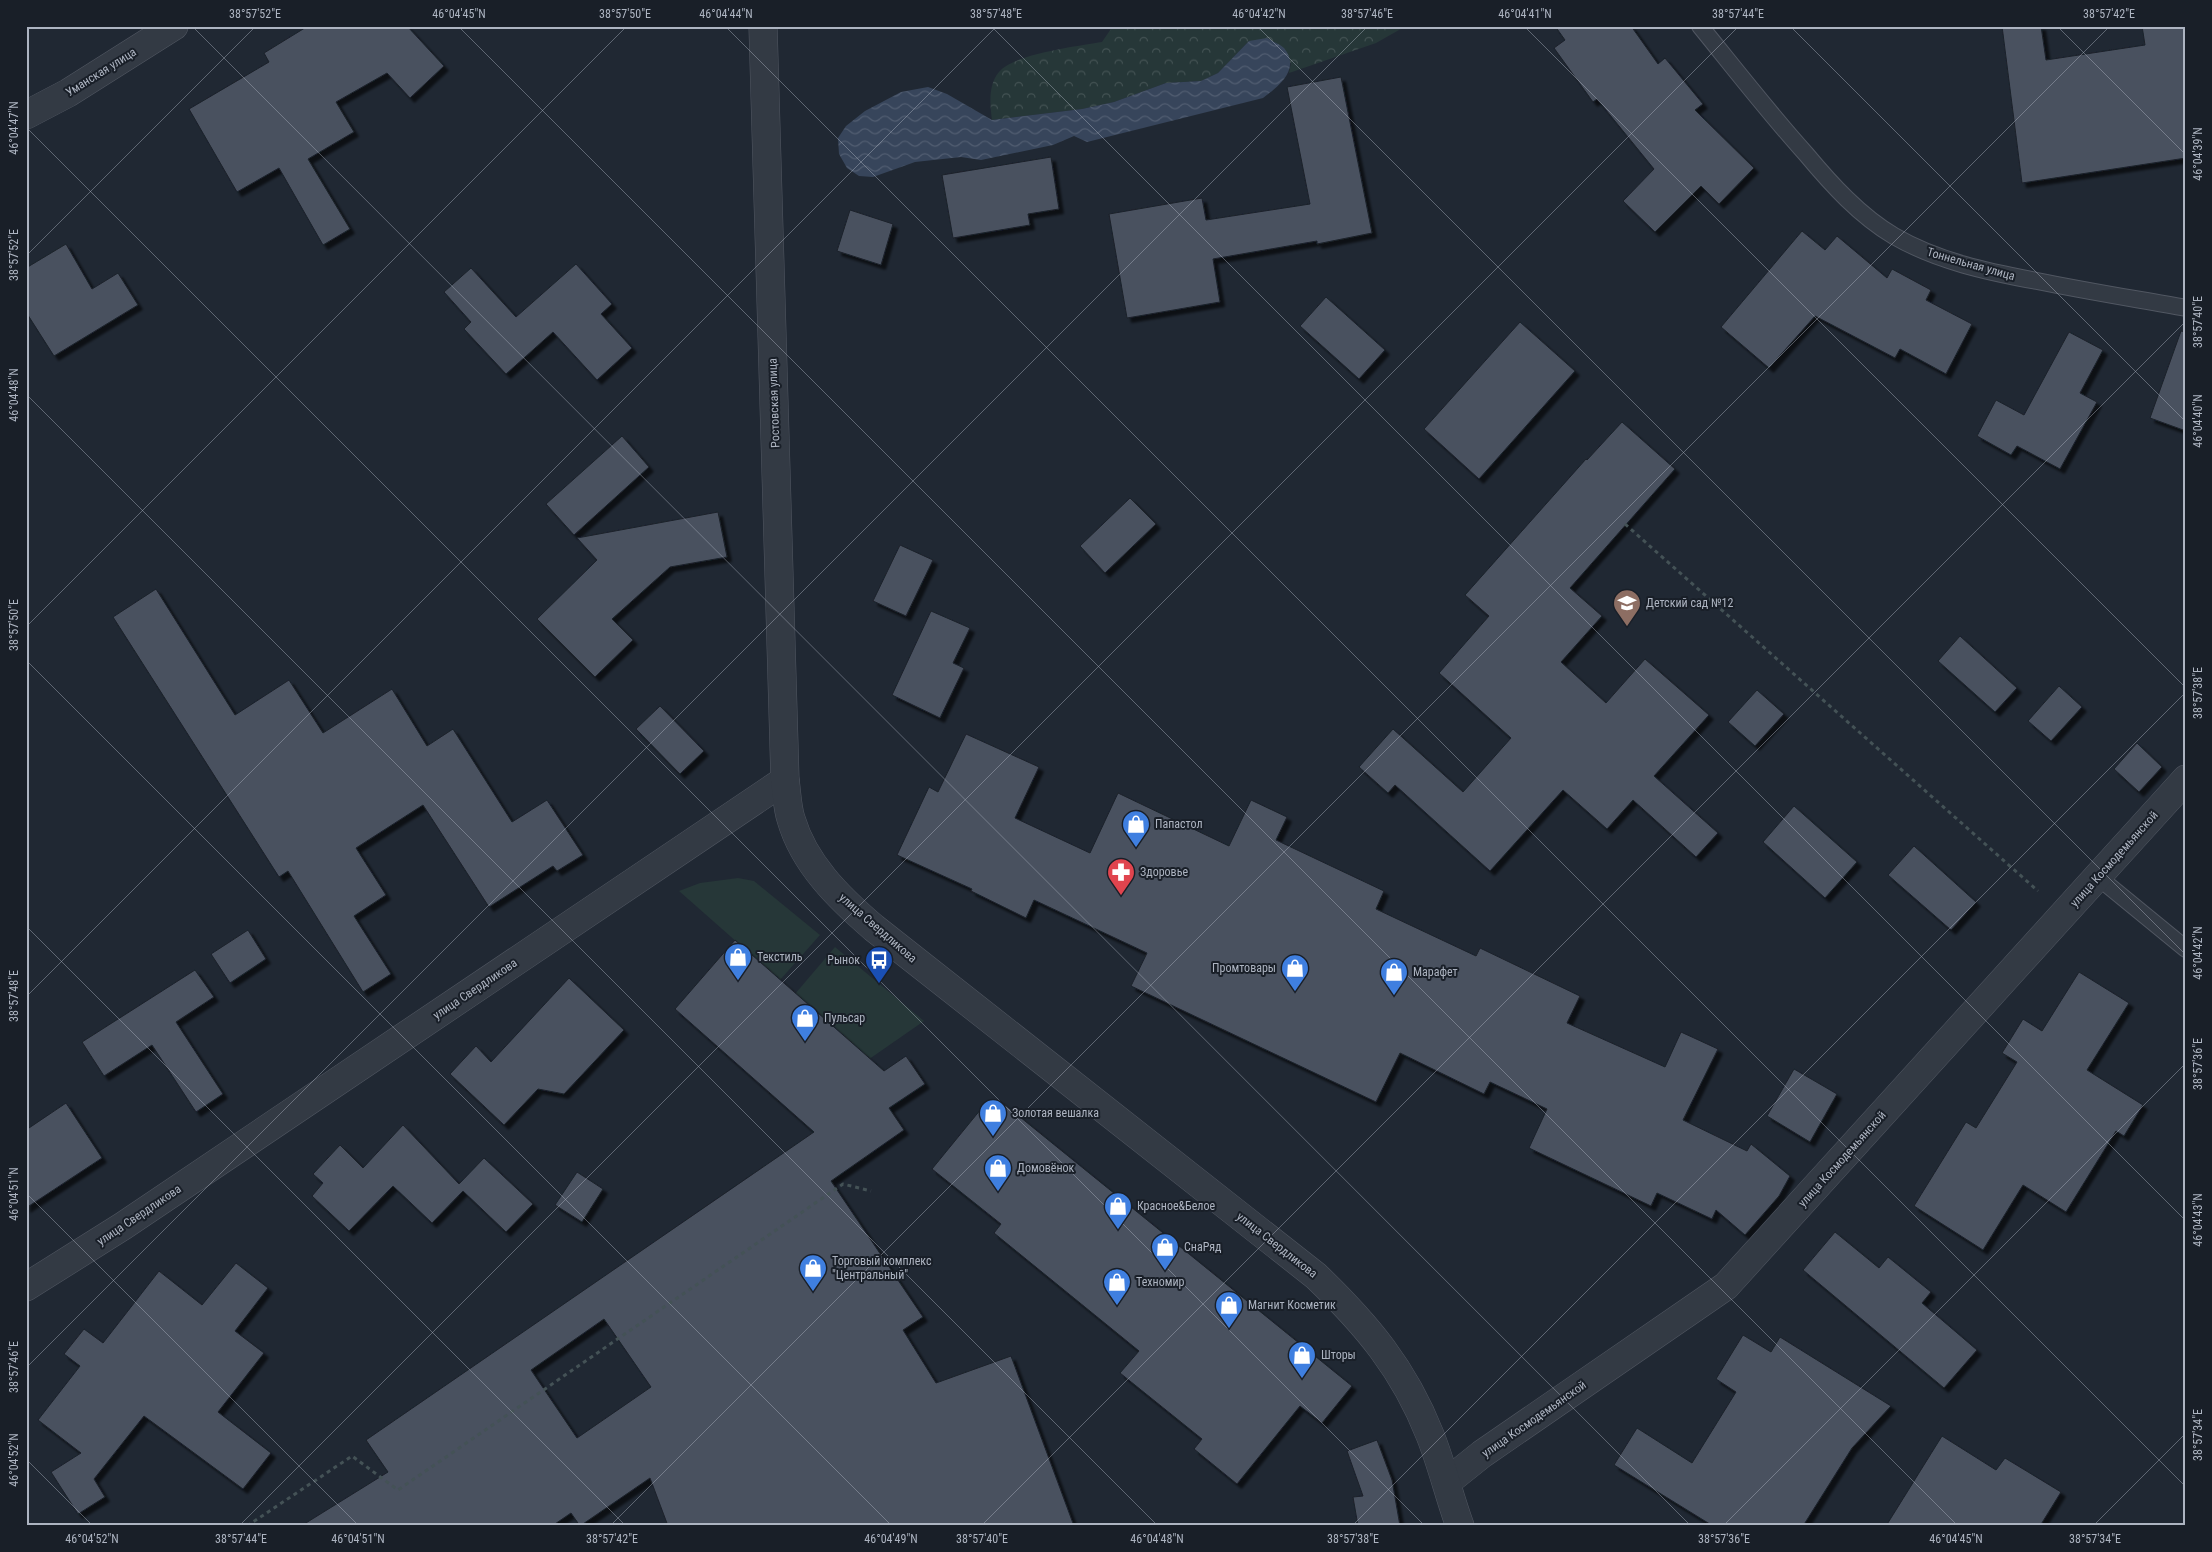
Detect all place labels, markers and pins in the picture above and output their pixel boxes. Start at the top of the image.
school or university icon: Детский сад №12 [1612,588,1642,627]
place label: Детский сад №12 [1646,596,1733,610]
shop icon: Папастол [1121,809,1151,848]
place label: Папастол [1155,817,1203,831]
pharmacy icon: Здоровье [1106,857,1136,896]
place label: Здоровье [1140,865,1188,879]
shop icon: Текстиль [723,942,753,981]
bus stop icon: Рынок [864,945,894,984]
place label: Текстиль [757,950,803,964]
place label: Рынок [827,953,860,967]
shop icon: Промтовары [1280,953,1310,992]
shop icon: Марафет [1379,957,1409,996]
place label: Промтовары [1212,961,1276,975]
place label: Марафет [1413,965,1458,979]
shop icon: Пульсар [790,1003,820,1042]
place label: Пульсар [824,1011,865,1025]
shop icon: Золотая вешалка [978,1098,1008,1137]
place label: Золотая вешалка [1012,1106,1099,1120]
shop icon: Домовёнок [983,1153,1013,1192]
place label: Домовёнок [1017,1161,1075,1175]
shop icon: Красное&Белое [1103,1191,1133,1230]
place label: Красное&Белое [1137,1199,1215,1213]
shop icon: СнаРяд [1150,1232,1180,1271]
place label: СнаРяд [1184,1240,1222,1254]
shop icon: Торговый комплекс "Центральный" [798,1253,828,1292]
place label: Торговый комплекс "Центральный" [832,1254,932,1282]
shop icon: Техномир [1102,1267,1132,1306]
place label: Техномир [1136,1275,1185,1289]
shop icon: Магнит Косметик [1214,1290,1244,1329]
place label: Магнит Косметик [1248,1298,1336,1312]
shop icon: Шторы [1287,1340,1317,1379]
place label: Шторы [1321,1348,1356,1362]

